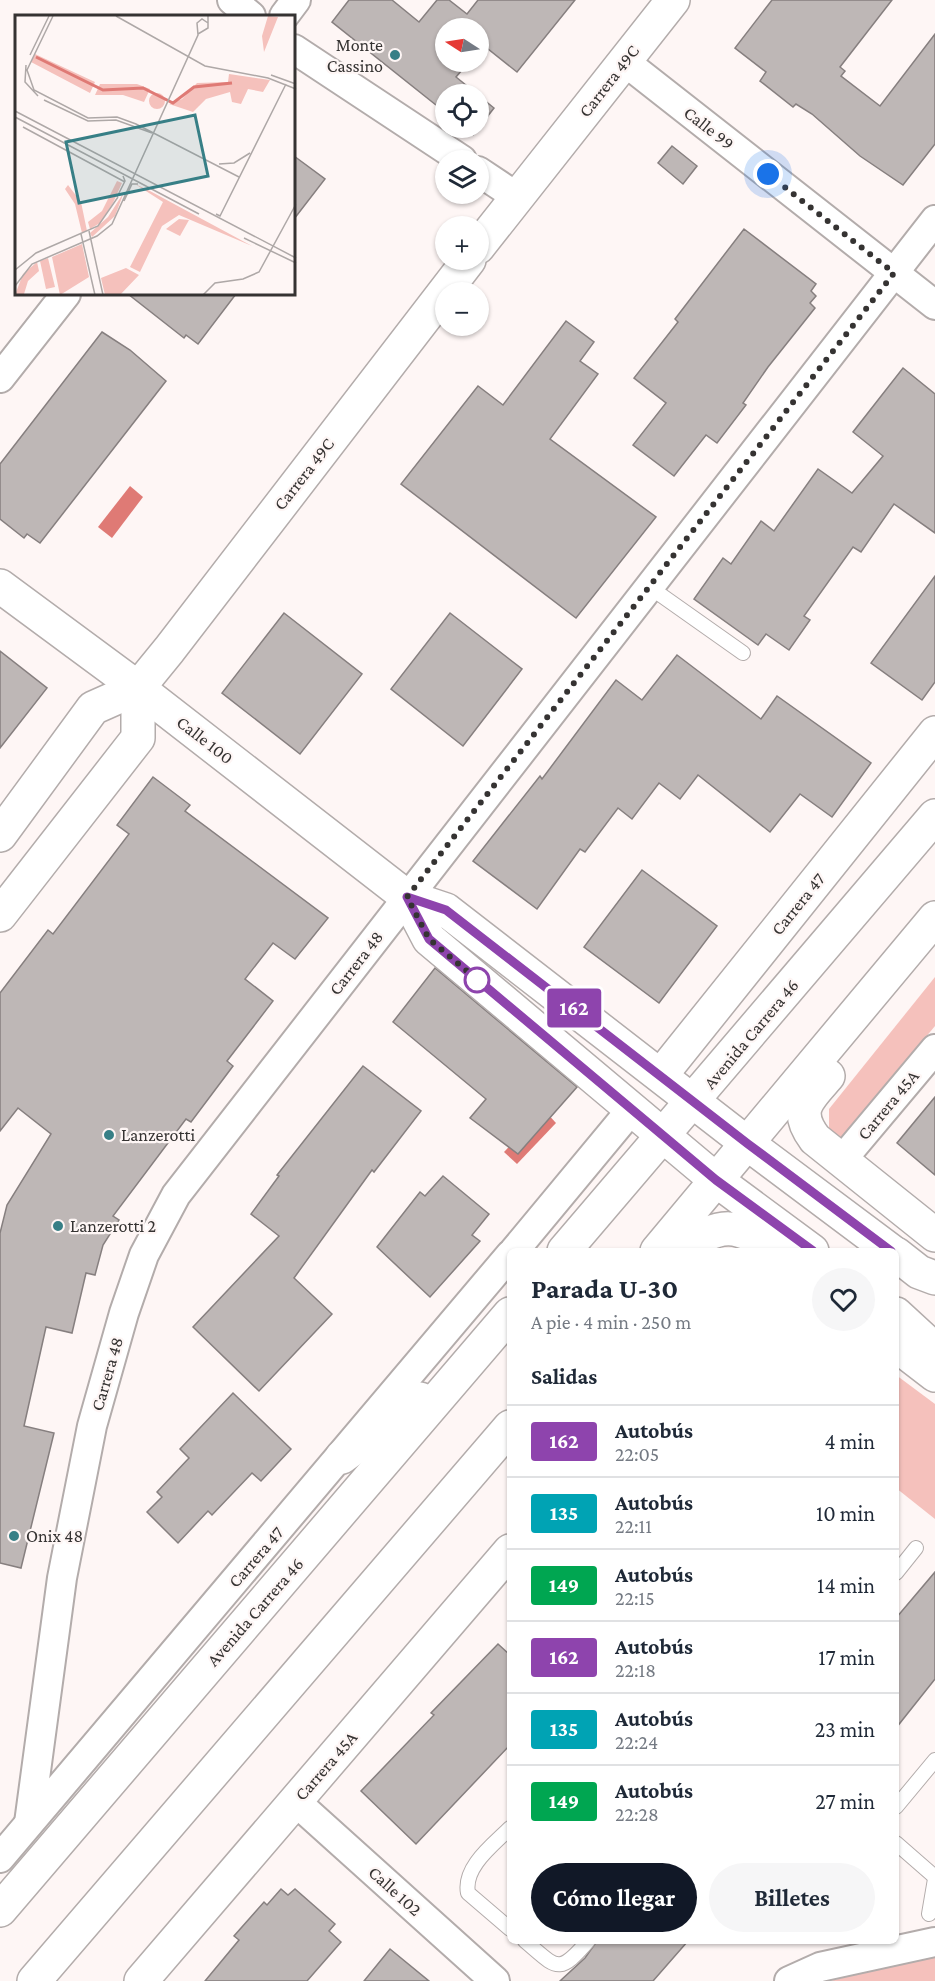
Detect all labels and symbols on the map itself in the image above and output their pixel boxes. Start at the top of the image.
inset map [15,15,296,296]
north arrow [435,18,489,72]
place label: Monte Cassino [327,35,383,76]
street label: Carrera 49C [575,41,643,121]
marker: Monte Cassino [388,48,402,62]
street label: Calle 99 [680,102,738,154]
your location [753,159,783,189]
street label: Carrera 49C [270,434,338,514]
street label: Calle 100 [173,712,237,768]
street label: Carrera 47 [767,869,829,939]
street label: Carrera 48 [325,927,387,999]
unlabelled marker [464,967,490,993]
street label: Avenida Carrera 46 [699,975,803,1093]
line badge: 162 [540,988,608,1028]
street label: Carrera 45A [853,1066,923,1144]
place label: Lanzerotti [121,1125,195,1145]
marker: Lanzerotti [102,1128,116,1142]
place label: Lanzerotti 2 [70,1216,156,1236]
marker: Lanzerotti 2 [51,1219,65,1233]
street label: Carrera 48 [87,1335,127,1413]
street label: Carrera 47 [224,1523,288,1591]
place label: Onix 48 [26,1526,83,1546]
marker: Onix 48 [7,1529,21,1543]
street label: Avenida Carrera 46 [203,1554,307,1670]
street label: Carrera 45A [291,1727,362,1804]
street label: Calle 102 [364,1862,426,1920]

